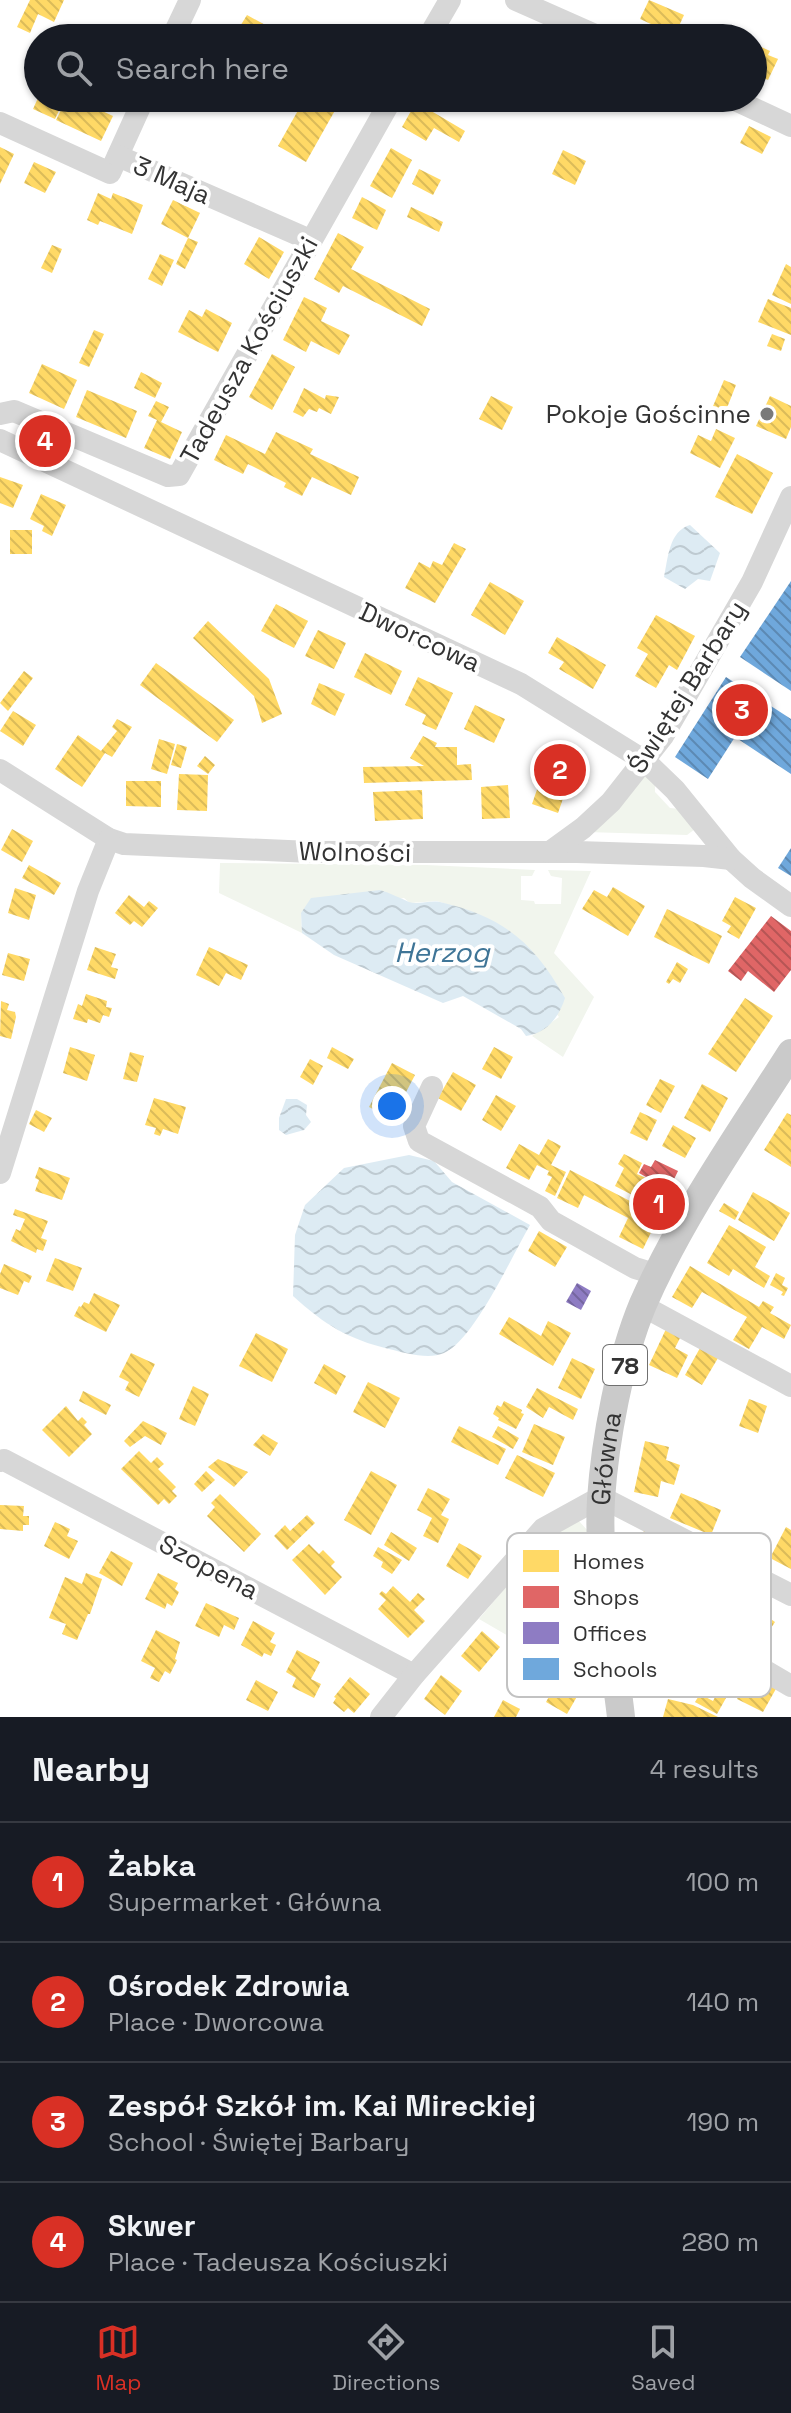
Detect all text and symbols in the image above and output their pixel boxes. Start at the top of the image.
search box [24,24,767,112]
icon: search [52,46,96,90]
text: Search here [116,49,289,88]
street label: 3 Maja [128,148,216,212]
street label: Tadeusza Kościuszki [172,230,326,470]
place label: Pokoje Gościnne [546,397,751,431]
marker: Pokoje Gościnne [758,405,776,423]
pin: 4 [19,411,71,471]
street label: Dworcowa [354,594,486,680]
street label: Świętej Barbary [620,594,754,780]
pin: 3 [716,680,768,740]
pin: 2 [534,740,586,800]
street label: Wolności [298,834,412,870]
water label: Herzog [395,934,491,970]
your location [372,1086,412,1126]
pin: 1 [633,1174,685,1234]
road number: 78 [603,1345,647,1385]
street label: Główna [584,1409,629,1507]
street label: Szopena [153,1527,265,1607]
legend [507,1533,771,1697]
text: Homes [573,1547,645,1575]
text: Shops [573,1583,639,1611]
text: Offices [573,1619,647,1647]
text: Schools [573,1655,657,1683]
text: Nearby [32,1748,150,1791]
text: 4 results [650,1752,759,1786]
text: Żabka [108,1846,196,1885]
text: 1 [52,1865,64,1899]
text: 100 m [686,1865,759,1899]
text: Supermarket · Główna [108,1885,382,1919]
text: Ośrodek Zdrowia [108,1966,349,2005]
text: 2 [50,1985,66,2019]
text: 140 m [686,1985,759,2019]
text: Place · Dworcowa [108,2005,324,2039]
text: Zespół Szkół im. Kai Mireckiej [108,2086,536,2125]
text: 3 [50,2105,66,2139]
text: 190 m [687,2105,759,2139]
text: School · Świętej Barbary [108,2125,410,2159]
text: Skwer [108,2206,196,2245]
text: 4 [50,2225,66,2259]
text: 280 m [681,2225,759,2259]
text: Place · Tadeusza Kościuszki [108,2245,448,2279]
tab: Map [96,2320,141,2396]
tab: Directions [332,2320,440,2396]
tab: Saved [631,2320,695,2396]

